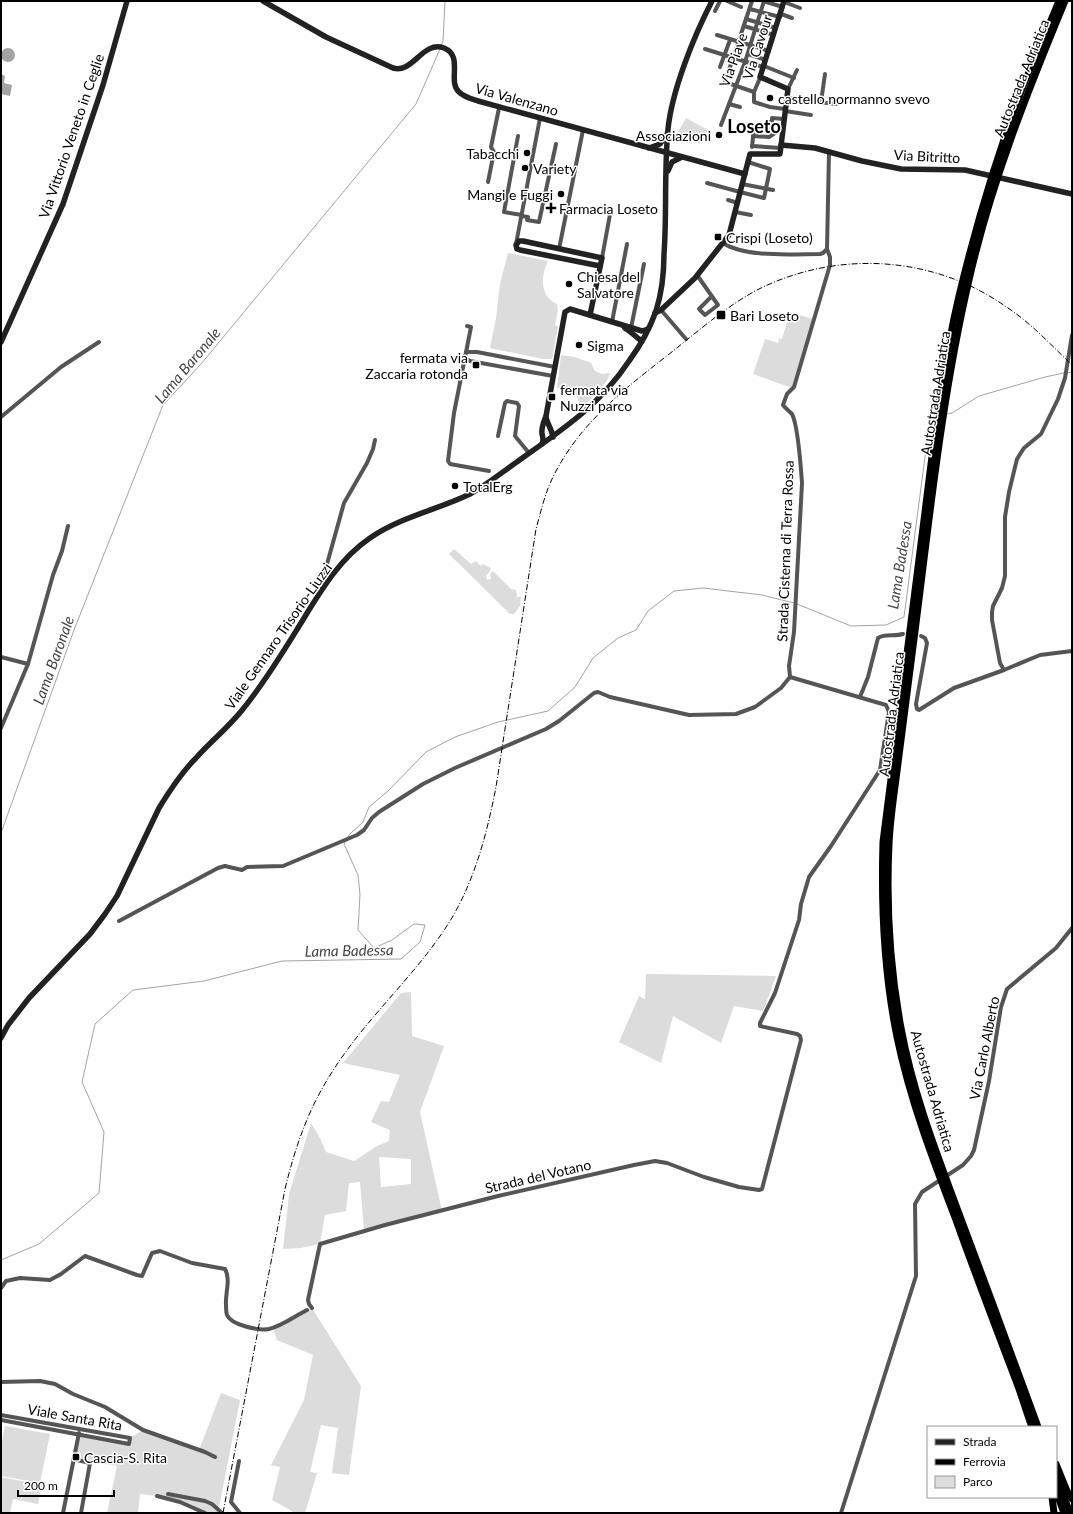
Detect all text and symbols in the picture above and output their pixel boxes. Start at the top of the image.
street label: Via Cavour [738,12,776,82]
street label: Autostrada Adriatica [990,17,1052,139]
street label: Via Piave [715,31,751,89]
street label: Via Vittorio Veneto in Ceglie [35,52,107,220]
street label: Via Valenzano [473,79,561,119]
place label: castello normanno svevo [778,90,930,107]
marker: castello normanno svevo [765,93,775,103]
district label: Loseto [727,115,781,137]
place label: Associazioni [636,127,711,144]
marker: Associazioni [714,130,724,140]
place label: Tabacchi [466,145,519,162]
street label: Via Bitritto [893,146,961,166]
marker: Tabacchi [522,148,532,158]
place label: Variety [533,160,577,177]
marker: Variety [520,163,530,173]
place label: Mangi e Fuggi [467,186,553,203]
marker: Mangi e Fuggi [556,189,566,199]
place label: Farmacia Loseto [559,200,658,217]
marker: Farmacia Loseto [546,203,556,213]
place label: Crispi (Loseto) [726,229,813,246]
marker: Crispi (Loseto) [713,232,723,242]
place label: Chiesa del Salvatore [577,268,640,301]
marker: Chiesa del Salvatore [564,279,574,289]
place label: Bari Loseto [730,307,799,324]
marker: Bari Loseto [715,309,727,321]
water label: Lama Baronale [150,324,224,406]
street label: Autostrada Adriatica [917,330,953,456]
place label: Sigma [587,337,624,354]
marker: Sigma [574,340,584,350]
place label: fermata via Zaccaria rotonda [365,349,468,382]
marker: fermata via Zaccaria rotonda [471,360,481,370]
place label: fermata via Nuzzi parco [560,381,632,414]
marker: fermata via Nuzzi parco [547,392,557,402]
street label: Strada Cisterna di Terra Rossa [773,460,797,642]
place label: TotalErg [463,478,513,495]
marker: TotalErg [450,481,460,491]
water label: Lama Badessa [883,519,915,610]
street label: Viale Gennaro Trisorio-Liuzzi [221,559,335,713]
water label: Lama Baronale [29,613,77,707]
street label: Autostrada Adriatica [875,651,907,777]
water label: Lama Badessa [304,940,394,960]
street label: Via Carlo Alberto [966,995,1002,1101]
street label: Autostrada Adriatica [908,1028,959,1154]
street label: Strada del Votano [483,1156,593,1196]
street label: Viale Santa Rita [26,1400,124,1434]
legend [927,1426,1057,1498]
text: Strada [963,1434,996,1449]
place label: Cascia-S. Rita [84,1449,167,1466]
marker: Cascia-S. Rita [71,1452,81,1462]
text: Ferrovia [963,1454,1006,1469]
scale bar [18,1472,114,1498]
text: Parco [963,1474,993,1489]
text: 200 m [24,1478,58,1493]

